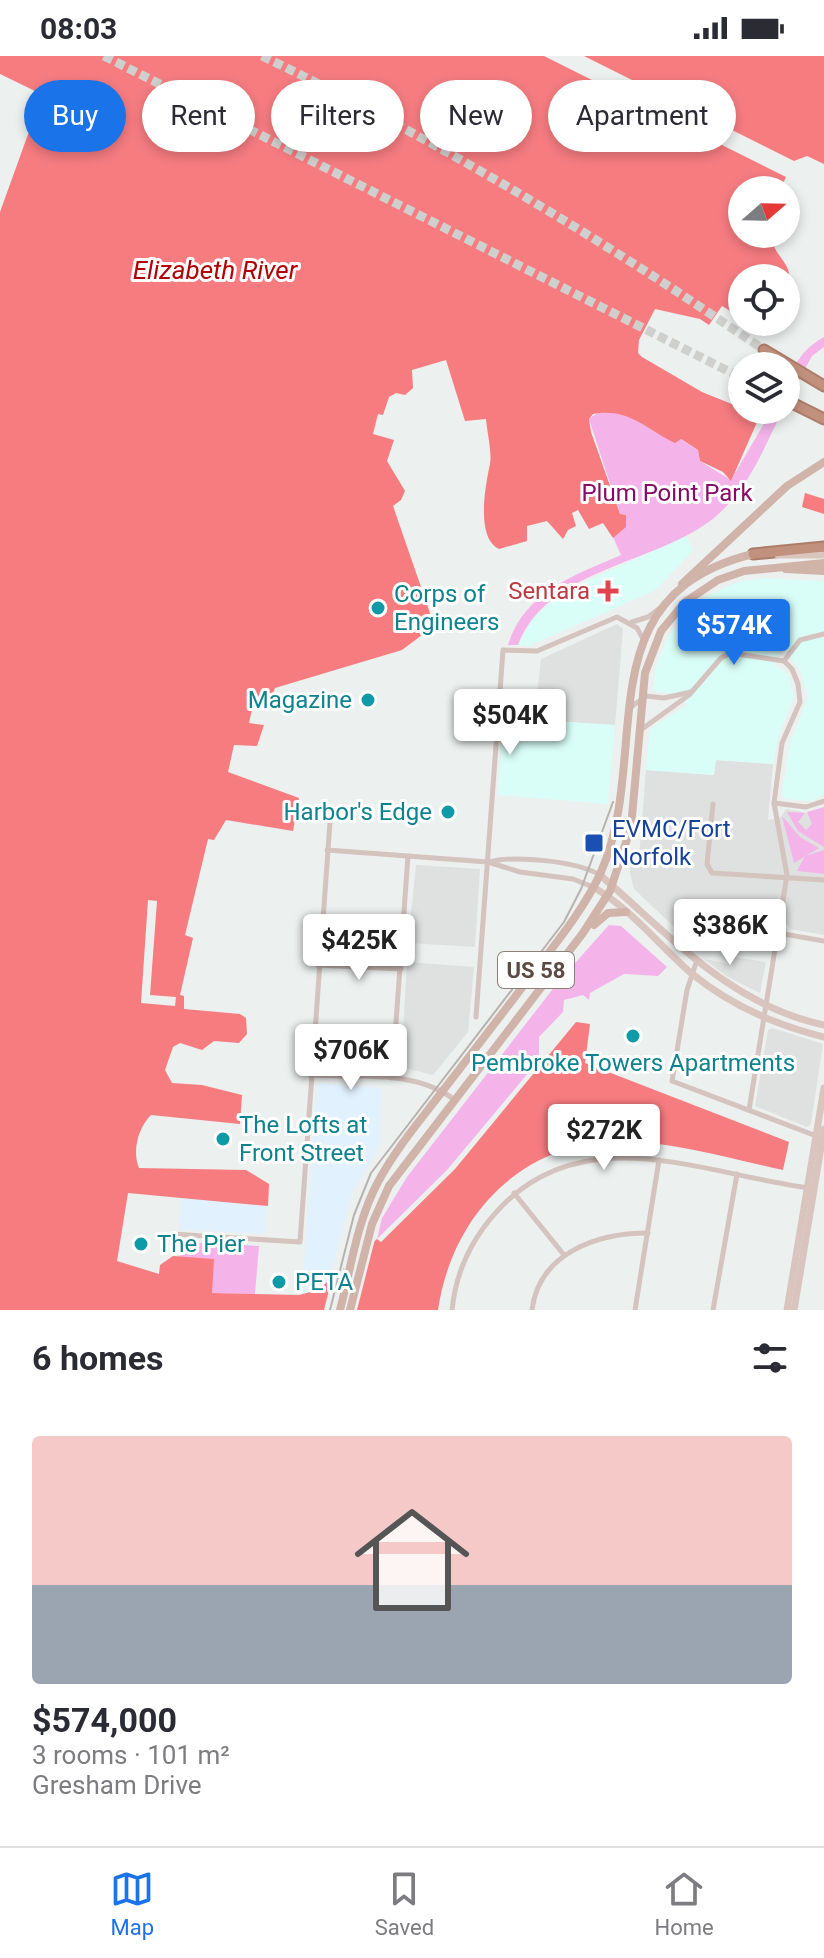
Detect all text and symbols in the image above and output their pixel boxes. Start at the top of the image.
text: 08:03 [40,11,117,46]
chip: Buy [24,80,126,152]
chip: Rent [142,80,255,152]
chip: Filters [271,80,404,152]
chip: New [420,80,532,152]
chip: Apartment [548,80,736,152]
north arrow [728,176,800,248]
map controls [728,176,800,424]
water label: Elizabeth River [133,255,299,285]
button: locate [728,264,800,336]
button: layers [728,352,800,424]
park label: Plum Point Park [581,479,753,507]
place label: Sentara [508,577,590,605]
place label: Corps of Engineers [394,580,499,636]
marker: Sentara [597,580,619,602]
marker: Corps of Engineers [369,599,387,617]
pin: $574K [678,599,790,667]
text: $574K [696,610,772,640]
place label: Magazine [248,686,352,714]
pin: $504K [454,689,566,757]
marker: Magazine [359,691,377,709]
text: $504K [472,700,548,730]
place label: Harbor's Edge [283,798,432,826]
marker: Harbor's Edge [439,803,457,821]
place label: EVMC/Fort Norfolk [612,815,731,871]
marker: EVMC/Fort Norfolk [583,832,605,854]
pin: $386K [674,899,786,967]
text: $386K [692,910,768,940]
pin: $425K [303,914,415,982]
text: $425K [321,925,397,955]
road number: US 58 [498,952,574,988]
pin: $706K [295,1024,407,1092]
marker: Pembroke Towers Apartments [624,1027,642,1045]
text: $706K [313,1035,389,1065]
place label: Pembroke Towers Apartments [471,1049,795,1077]
pin: $272K [548,1104,660,1172]
place label: The Lofts at Front Street [239,1111,367,1167]
text: $272K [566,1115,642,1145]
marker: The Lofts at Front Street [214,1130,232,1148]
place label: The Pier [157,1230,245,1258]
marker: The Pier [132,1235,150,1253]
place label: PETA [295,1268,353,1296]
marker: PETA [270,1273,288,1291]
icon: filters [748,1336,792,1380]
text: 6 homes [32,1338,163,1378]
icon: home [340,1488,484,1632]
text: $574,000 [32,1700,177,1740]
text: 3 rooms · 101 m² [32,1740,230,1770]
text: Gresham Drive [32,1770,202,1800]
tab: Map [110,1867,154,1940]
tab: Saved [375,1867,434,1940]
tab: Home [655,1867,714,1940]

